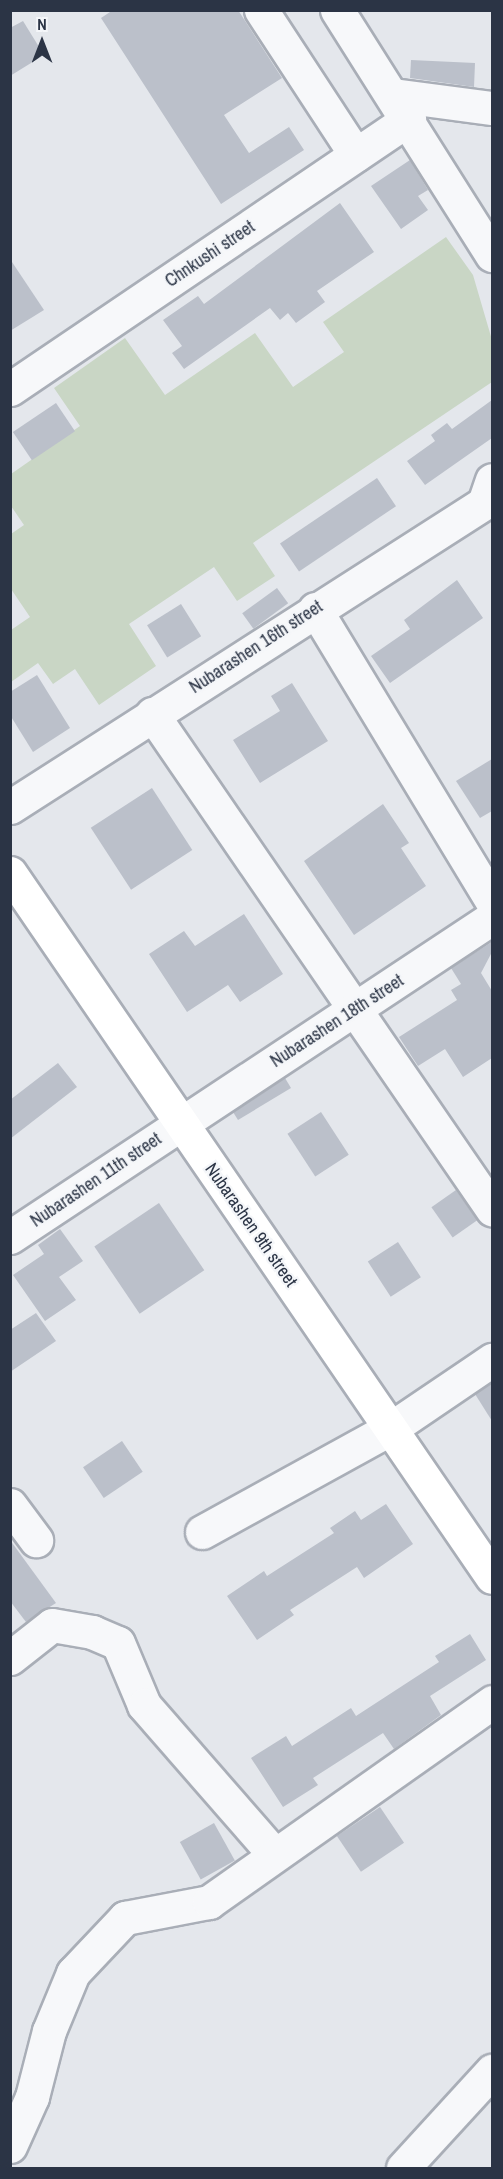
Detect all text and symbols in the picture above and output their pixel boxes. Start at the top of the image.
north arrow [12,12,72,72]
text: N [37,13,47,35]
street label: Chnkushi street [161,216,259,292]
street label: Nubarashen 16th street [185,596,327,698]
street label: Nubarashen 18th street [266,970,408,1072]
street label: Nubarashen 11th street [26,1128,166,1232]
street label: Nubarashen 9th street [200,1159,302,1291]

